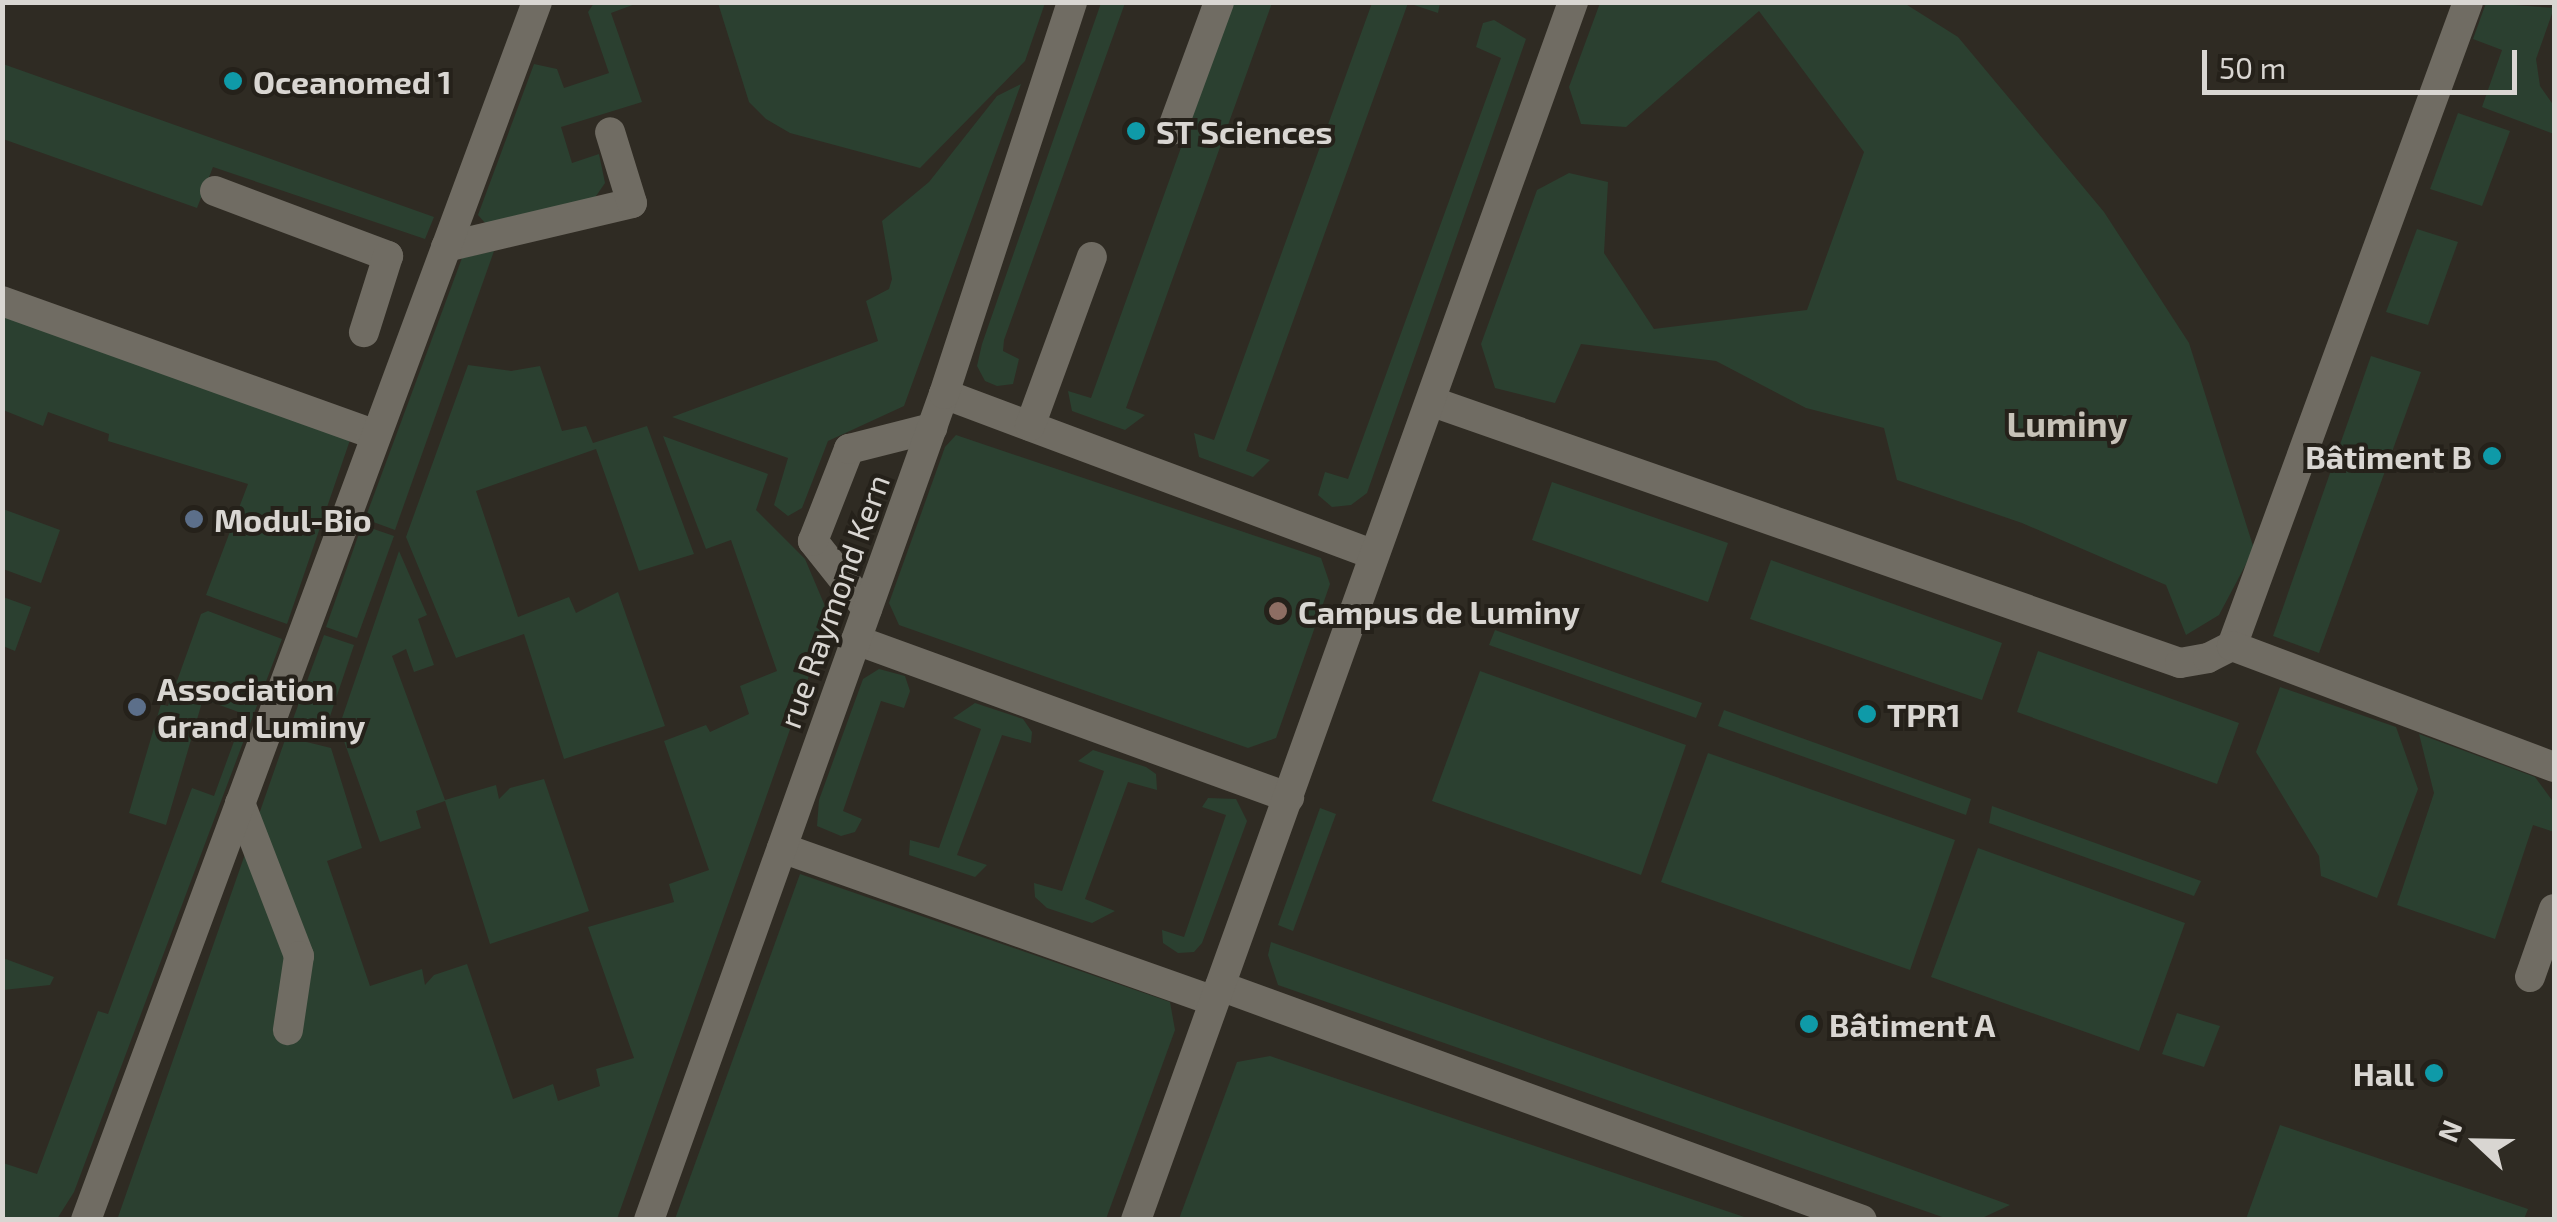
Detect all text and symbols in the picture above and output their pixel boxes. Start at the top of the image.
scale bar [2207,30,2522,92]
text: 50 m [2219,49,2286,85]
place label: Oceanomed 1 [253,62,452,100]
marker: Oceanomed 1 [222,70,244,92]
place label: ST Sciences [1156,112,1333,150]
marker: ST Sciences [1125,120,1147,142]
district label: Luminy [2007,402,2127,444]
place label: Bâtiment B [2305,437,2472,475]
marker: Bâtiment B [2481,445,2503,467]
street label: rue Raymond Kern [769,469,897,733]
place label: Modul-Bio [214,500,372,538]
marker: Modul-Bio [183,508,205,530]
place label: Campus de Luminy [1298,592,1580,630]
marker: Campus de Luminy [1267,600,1289,622]
place label: Association Grand Luminy [157,670,365,745]
place label: TPR1 [1887,695,1961,733]
marker: Association Grand Luminy [126,696,148,718]
marker: TPR1 [1856,703,1878,725]
place label: Bâtiment A [1829,1005,1996,1043]
marker: Bâtiment A [1798,1013,1820,1035]
place label: Hall [2353,1054,2414,1092]
marker: Hall [2423,1062,2445,1084]
north arrow [2427,1092,2527,1192]
text: N [2430,1115,2469,1147]

